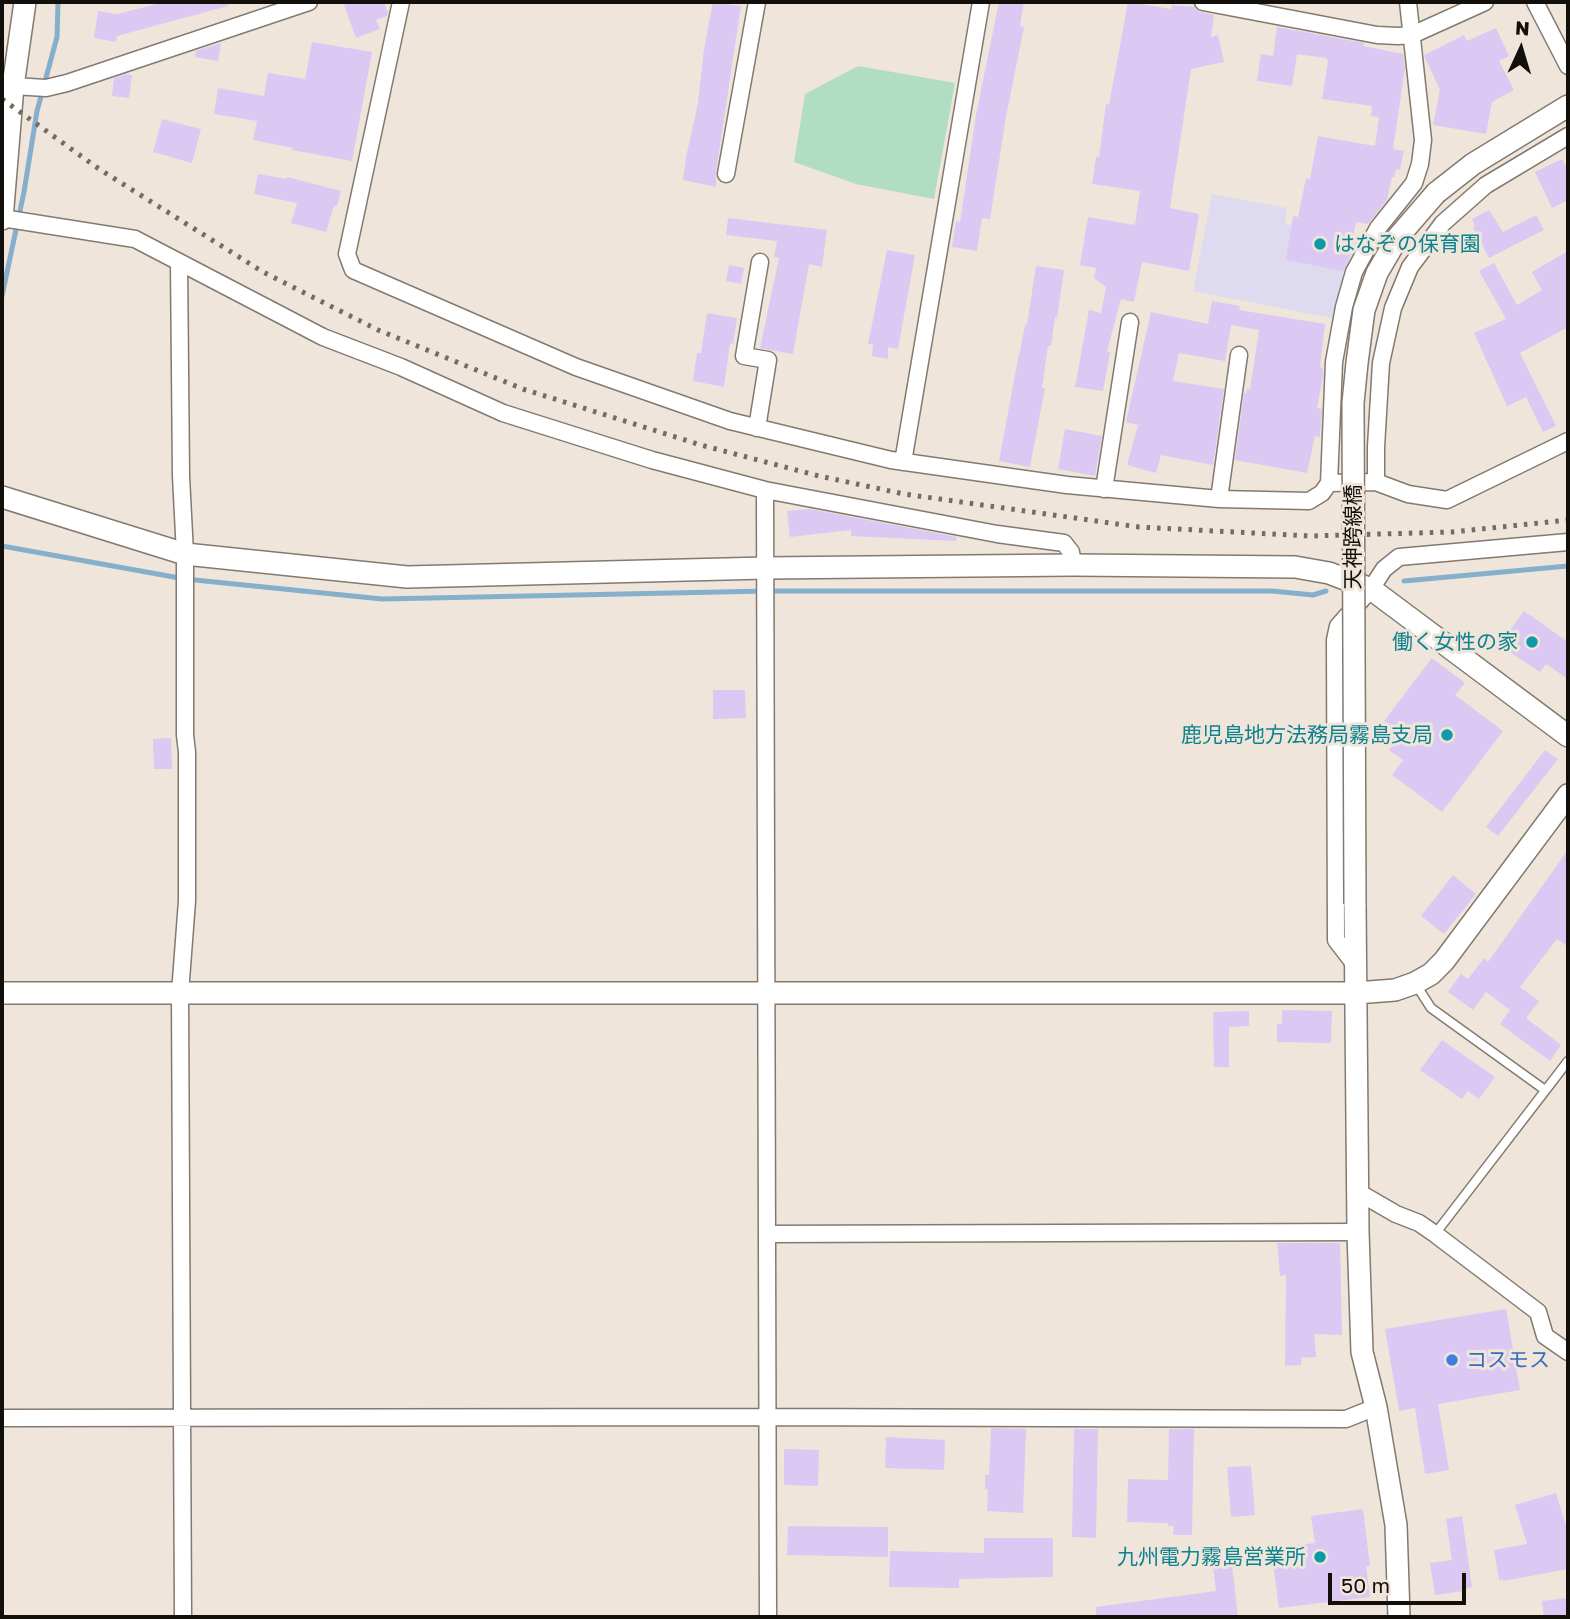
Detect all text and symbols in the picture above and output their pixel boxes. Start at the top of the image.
north arrow [1486,14,1556,84]
text: N [1514,16,1531,40]
place label: はなぞの保育園 [1334,231,1481,257]
marker: はなぞの保育園 [1312,236,1328,252]
street label: 天神跨線橋 [1340,485,1366,589]
place label: 働く女性の家 [1392,629,1518,655]
marker: 働く女性の家 [1524,634,1540,650]
place label: 鹿児島地方法務局霧島支局 [1181,722,1433,748]
marker: 鹿児島地方法務局霧島支局 [1439,727,1455,743]
place label: コスモス [1466,1347,1550,1373]
marker: コスモス [1444,1352,1460,1368]
place label: 九州電力霧島営業所 [1117,1544,1306,1570]
marker: 九州電力霧島営業所 [1312,1549,1328,1565]
scale bar [1332,1560,1470,1604]
text: 50 m [1341,1572,1390,1598]

